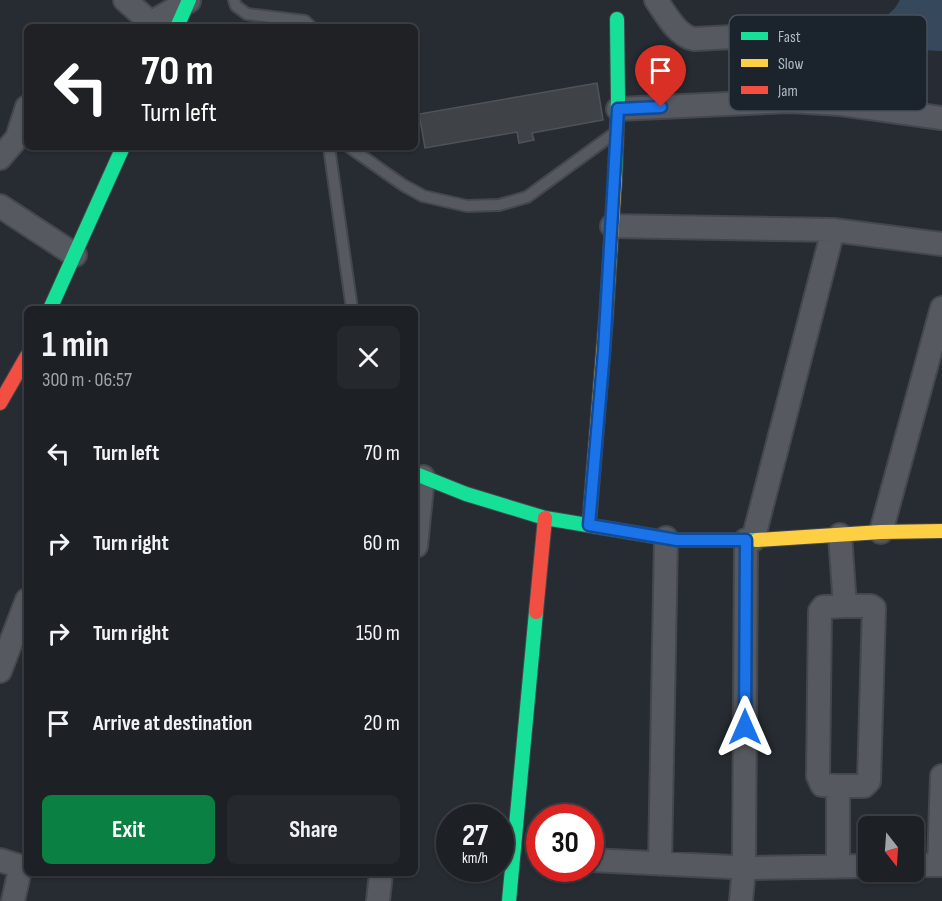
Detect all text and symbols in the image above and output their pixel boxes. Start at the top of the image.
legend [729,15,927,111]
text: Fast [778,28,801,47]
pin [635,45,686,107]
text: 70 m [141,46,214,97]
icon: left [42,48,120,126]
icon: arrive [644,54,677,87]
text: Slow [778,55,803,74]
text: Jam [777,82,798,101]
text: Turn left [141,97,217,129]
text: 1 min [42,324,109,367]
button: close [337,326,400,389]
text: 300 m · 06:57 [42,368,132,392]
icon: left [42,437,75,470]
text: Turn left [93,440,159,467]
text: 70 m [364,440,400,467]
icon: right [42,527,75,560]
text: Turn right [93,530,169,557]
text: 60 m [363,530,400,557]
icon: right [42,617,75,650]
text: Turn right [93,620,169,647]
text: 150 m [356,620,400,647]
position arrow [713,695,777,759]
icon: arrive [42,707,75,740]
text: Arrive at destination [93,710,252,737]
text: 20 m [364,710,400,737]
button: Exit [42,795,215,864]
button: Share [227,795,400,864]
speed limit sign: 30 [526,804,604,882]
north arrow [858,816,924,882]
map controls [858,816,924,882]
text: 27 [462,818,488,854]
text: km/h [462,849,488,868]

